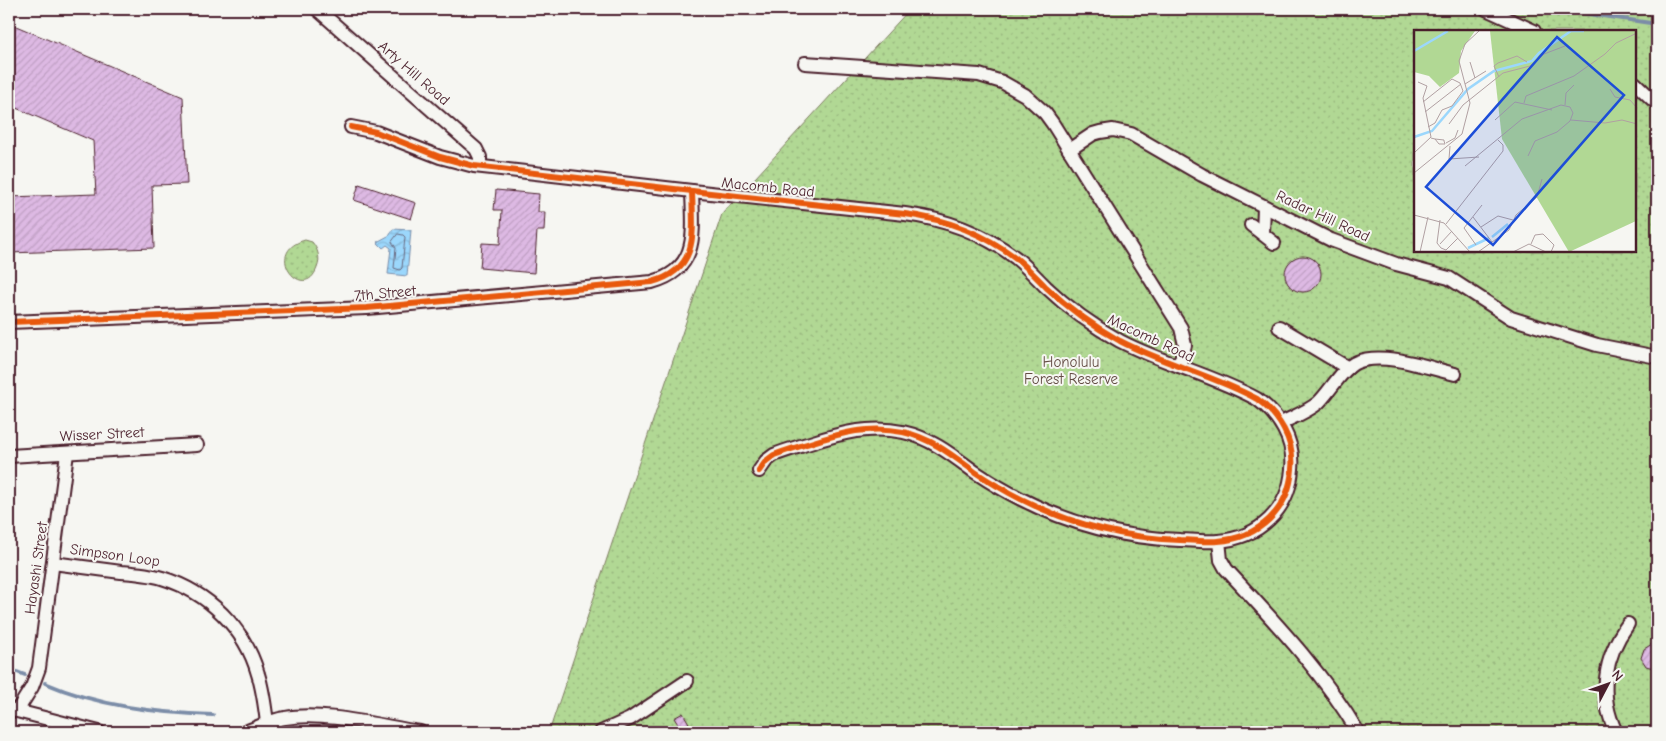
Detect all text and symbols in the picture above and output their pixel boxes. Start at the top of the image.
inset map [1414,30,1636,252]
street label: Arty Hill Road [375,37,453,109]
street label: Macomb Road [721,173,815,201]
street label: Radar Hill Road [1273,186,1373,246]
street label: 7th Street [353,281,417,305]
street label: Macomb Road [1105,310,1197,366]
park label: Honolulu Forest Reserve [1024,353,1118,388]
street label: Wisser Street [59,423,146,445]
street label: Hayashi Street [21,520,51,615]
street label: Simpson Loop [69,540,161,570]
north arrow [1584,658,1634,708]
text: N [1608,667,1627,685]

